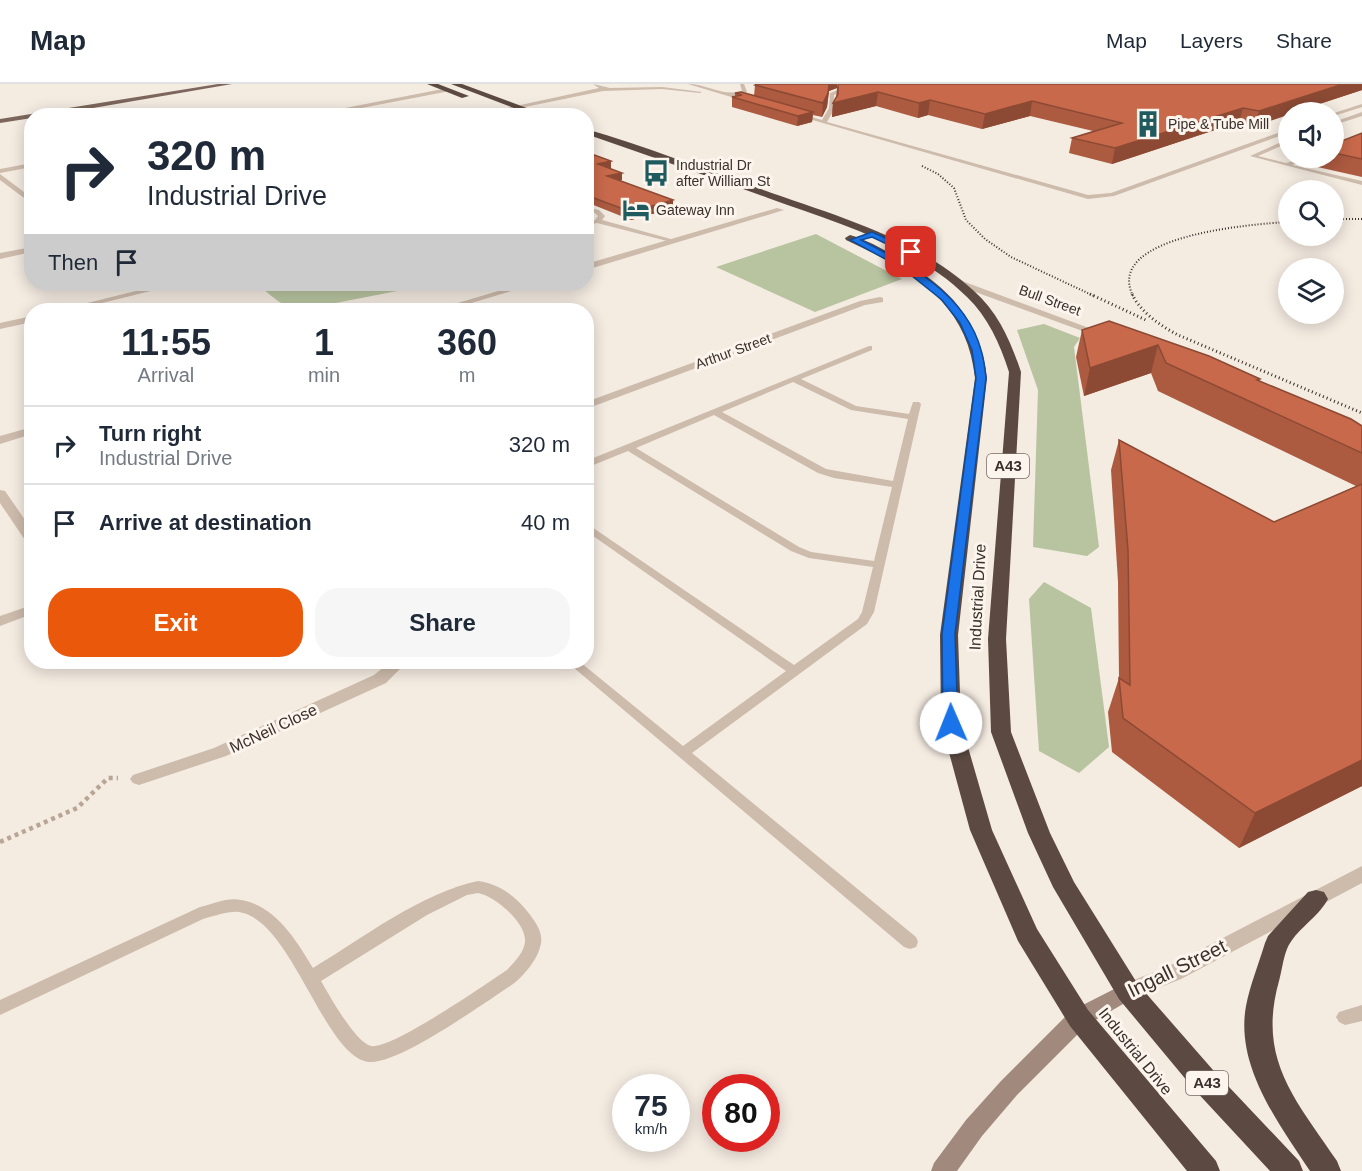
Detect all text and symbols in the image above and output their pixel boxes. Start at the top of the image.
text: Map [30,25,86,56]
text: Map [1106,29,1147,52]
text: Layers [1180,29,1243,52]
text: Share [1276,29,1332,52]
map controls [1278,102,1344,324]
button: sound [1278,102,1344,168]
building icon: Pipe & Tube Mill [1133,109,1163,139]
place label: Pipe & Tube Mill [1168,116,1269,132]
icon: right [48,132,126,210]
text: 320 m [147,132,266,179]
place label: Industrial Dr after William St [676,157,770,189]
bus stop icon: Industrial Dr after William St [641,158,671,188]
button: search [1278,180,1344,246]
text: Industrial Drive [147,181,327,211]
hotel icon: Gateway Inn [621,195,651,225]
place label: Gateway Inn [656,202,735,218]
pin [885,226,936,277]
icon: arrive [894,235,927,268]
icon: arrive [110,246,143,279]
text: Then [48,250,98,275]
button: layers [1278,258,1344,324]
street label: Bull Street [1017,281,1083,319]
text: 11:55 [121,322,211,363]
text: 1 [314,322,334,363]
text: 360 [437,322,497,363]
street label: Arthur Street [693,330,773,372]
text: Arrival [138,364,194,386]
text: min [308,364,340,386]
text: m [459,364,475,386]
text: Turn right [99,421,201,446]
icon: right [48,429,81,462]
text: 320 m [509,432,570,457]
text: Industrial Drive [99,447,232,469]
road number: A43 [987,454,1029,478]
icon: arrive [48,507,81,540]
text: Arrive at destination [99,510,312,535]
text: 40 m [521,510,570,535]
street label: Industrial Drive [966,543,989,651]
button: Exit [48,588,303,657]
button: Share [315,588,570,657]
position arrow [919,691,983,755]
street label: McNeil Close [227,701,320,756]
street label: Ingall Street [1124,935,1230,1001]
street label: Industrial Drive [1095,1005,1176,1098]
road number: A43 [1186,1071,1228,1095]
speed limit sign: 80 [702,1074,780,1152]
text: 75 [634,1089,668,1122]
text: km/h [635,1120,667,1137]

